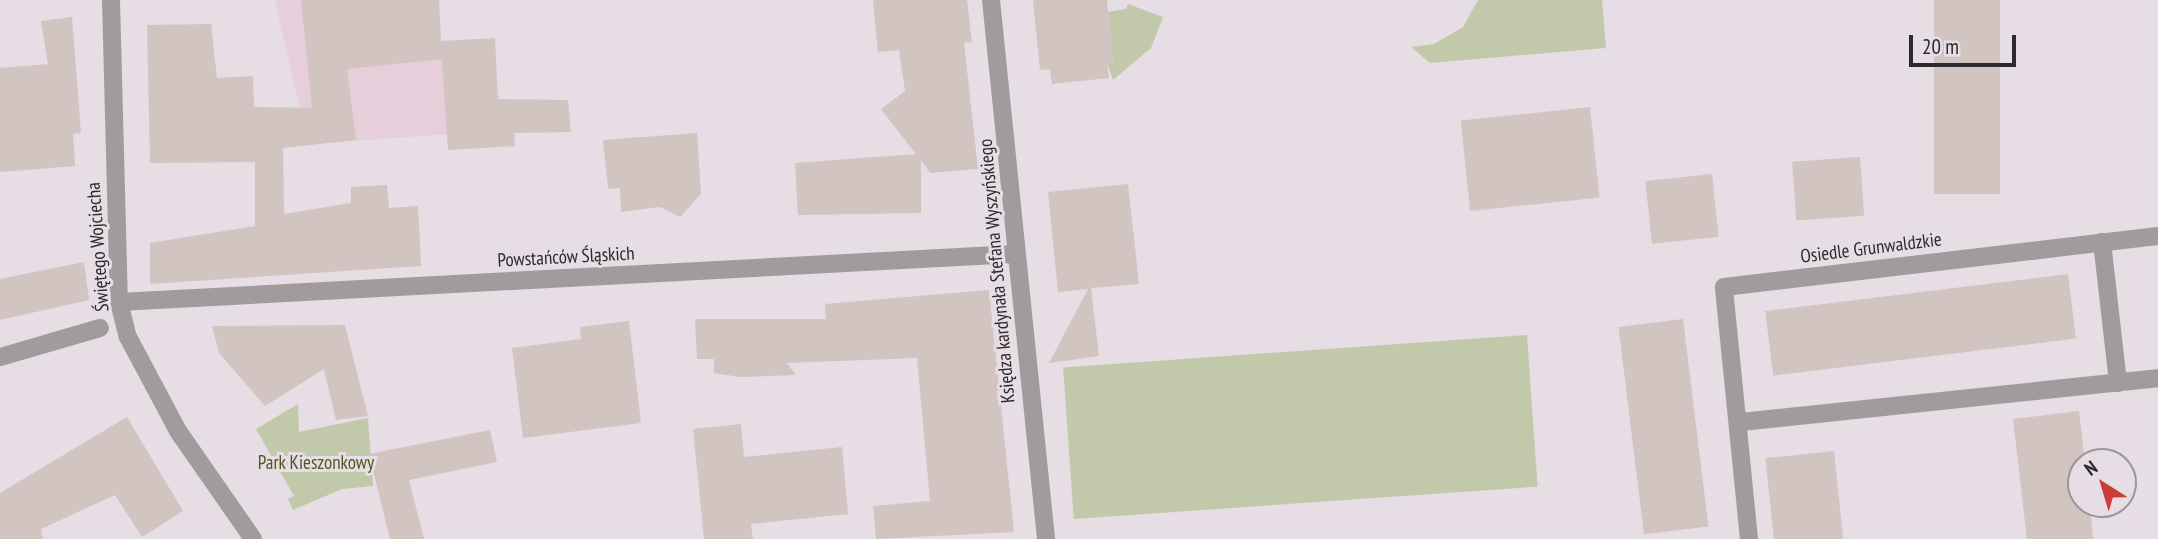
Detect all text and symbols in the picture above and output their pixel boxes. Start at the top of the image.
scale bar [1913,21,2020,65]
text: 20 m [1922,33,1959,60]
street label: Księdza kardynała Stefana Wyszyńskiego [974,138,1020,404]
street label: Świętego Wojciecha [82,181,114,313]
street label: Osiedle Grunwaldzkie [1799,228,1943,268]
street label: Powstańców Śląskich [497,242,635,272]
north arrow [2067,448,2137,518]
park label: Park Kieszonkowy [258,452,374,474]
text: N [2079,455,2102,481]

